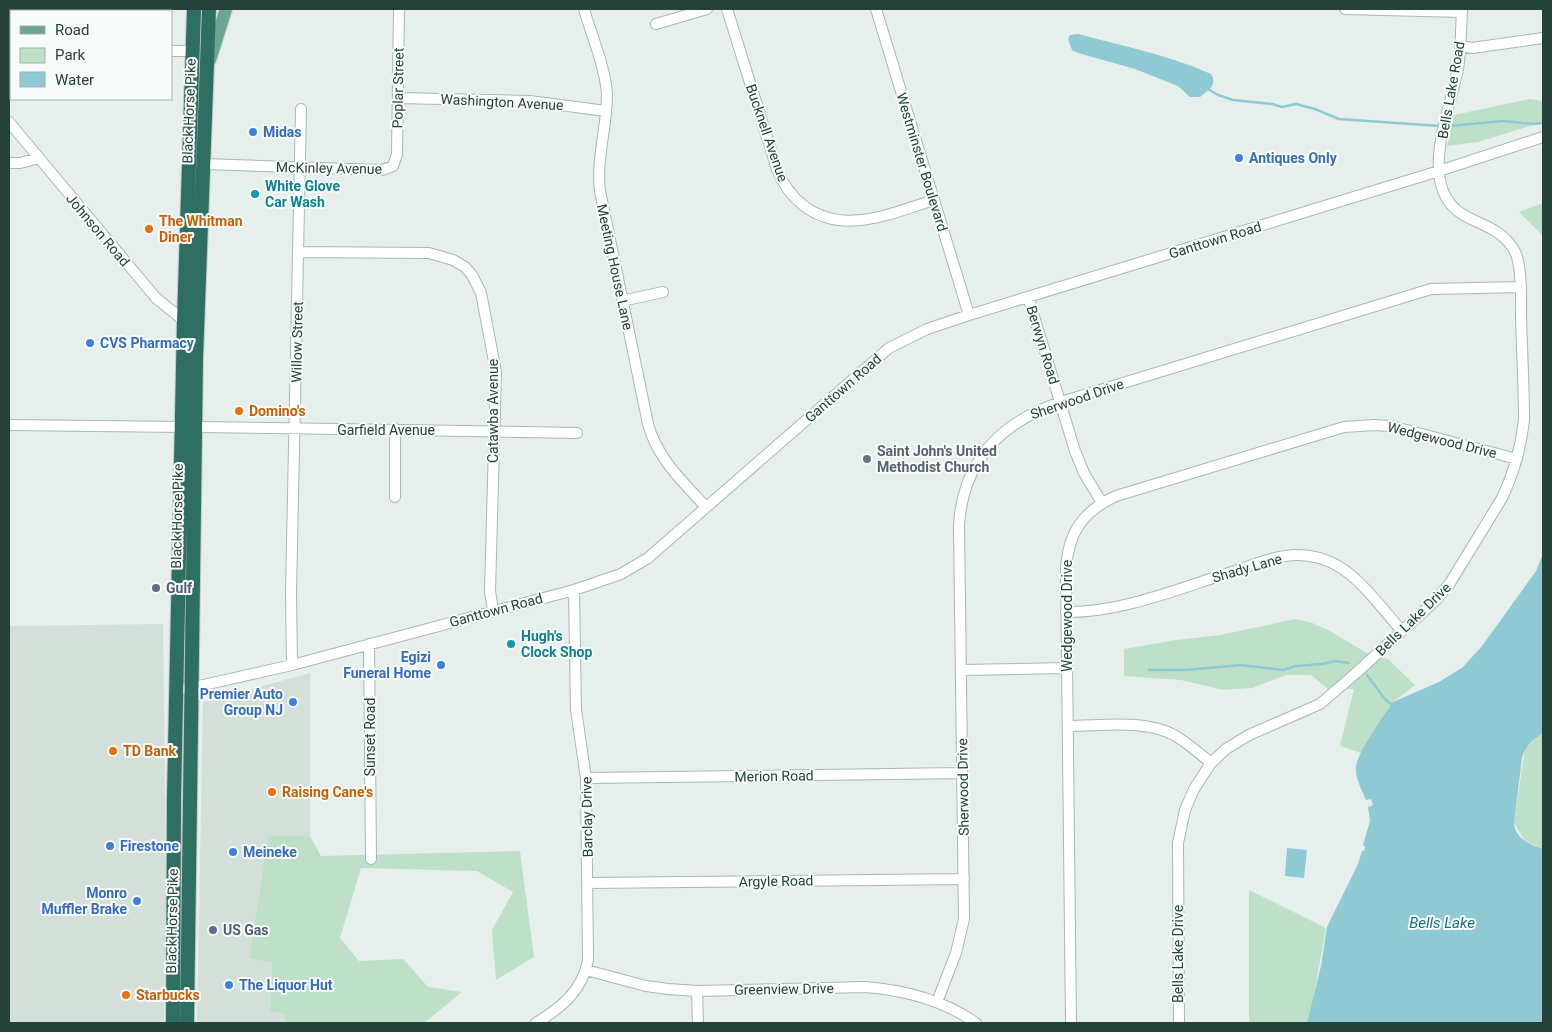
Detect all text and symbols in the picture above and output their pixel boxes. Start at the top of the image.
legend [10,10,172,100]
text: Road [55,21,89,39]
street label: Bells Lake Road [1435,40,1467,140]
text: Park [55,46,86,64]
street label: Poplar Street [389,47,407,129]
street label: Black Horse Pike [179,58,199,164]
text: Water [55,71,94,89]
street label: Bucknell Avenue [743,82,791,184]
street label: Washington Avenue [440,91,564,113]
street label: Westminster Boulevard [893,91,951,233]
place label: Midas [263,124,302,140]
marker: Midas [247,126,259,138]
place label: Antiques Only [1249,150,1338,166]
marker: Antiques Only [1233,152,1245,164]
street label: McKinley Avenue [276,159,382,177]
place label: White Glove Car Wash [265,178,341,210]
marker: White Glove Car Wash [249,188,261,200]
street label: Johnson Road [63,191,133,269]
street label: Meeting House Lane [594,203,636,331]
place label: The Whitman Diner [159,213,243,245]
street label: Ganttown Road [1167,218,1263,262]
marker: The Whitman Diner [143,223,155,235]
street label: Willow Street [288,301,306,383]
street label: Berwyn Road [1023,304,1063,386]
place label: CVS Pharmacy [100,335,195,351]
marker: CVS Pharmacy [84,337,96,349]
street label: Ganttown Road [802,351,884,425]
street label: Catawba Avenue [485,359,501,463]
street label: Sherwood Drive [1028,376,1126,422]
place label: Domino's [249,403,306,419]
marker: Domino's [233,405,245,417]
street label: Wedgewood Drive [1386,419,1498,461]
street label: Garfield Avenue [337,422,435,438]
place label: Saint John's United Methodist Church [877,443,997,475]
marker: Saint John's United Methodist Church [861,453,873,465]
street label: Black Horse Pike [168,463,186,569]
street label: Shady Lane [1210,550,1284,586]
street label: Wedgewood Drive [1059,560,1075,672]
street label: Bells Lake Drive [1372,579,1454,659]
place label: Gulf [166,580,193,596]
marker: Gulf [150,582,162,594]
street label: Ganttown Road [448,590,544,630]
place label: Hugh's Clock Shop [521,628,592,660]
marker: Hugh's Clock Shop [505,638,517,650]
place label: Egizi Funeral Home [343,649,431,681]
marker: Egizi Funeral Home [435,659,447,671]
place label: Premier Auto Group NJ [200,686,283,718]
marker: Premier Auto Group NJ [287,696,299,708]
street label: Sunset Road [362,698,378,776]
street label: Sherwood Drive [954,738,972,836]
place label: TD Bank [123,743,177,759]
marker: TD Bank [107,745,119,757]
street label: Merion Road [734,767,814,785]
street label: Barclay Drive [578,776,596,858]
place label: Raising Cane's [282,784,373,800]
marker: Raising Cane's [266,786,278,798]
place label: Firestone [120,838,179,854]
marker: Firestone [104,840,116,852]
place label: Meineke [243,844,297,860]
marker: Meineke [227,846,239,858]
street label: Black Horse Pike [163,868,181,974]
street label: Argyle Road [739,872,813,890]
place label: Monro Muffler Brake [41,885,127,917]
marker: Monro Muffler Brake [131,895,143,907]
street label: Bells Lake Drive [1170,905,1186,1003]
water label: Bells Lake [1409,914,1475,932]
place label: US Gas [223,922,269,938]
marker: US Gas [207,924,219,936]
place label: The Liquor Hut [239,977,333,993]
marker: The Liquor Hut [223,979,235,991]
street label: Greenview Drive [734,980,834,998]
place label: Starbucks [136,987,200,1003]
marker: Starbucks [120,989,132,1001]

